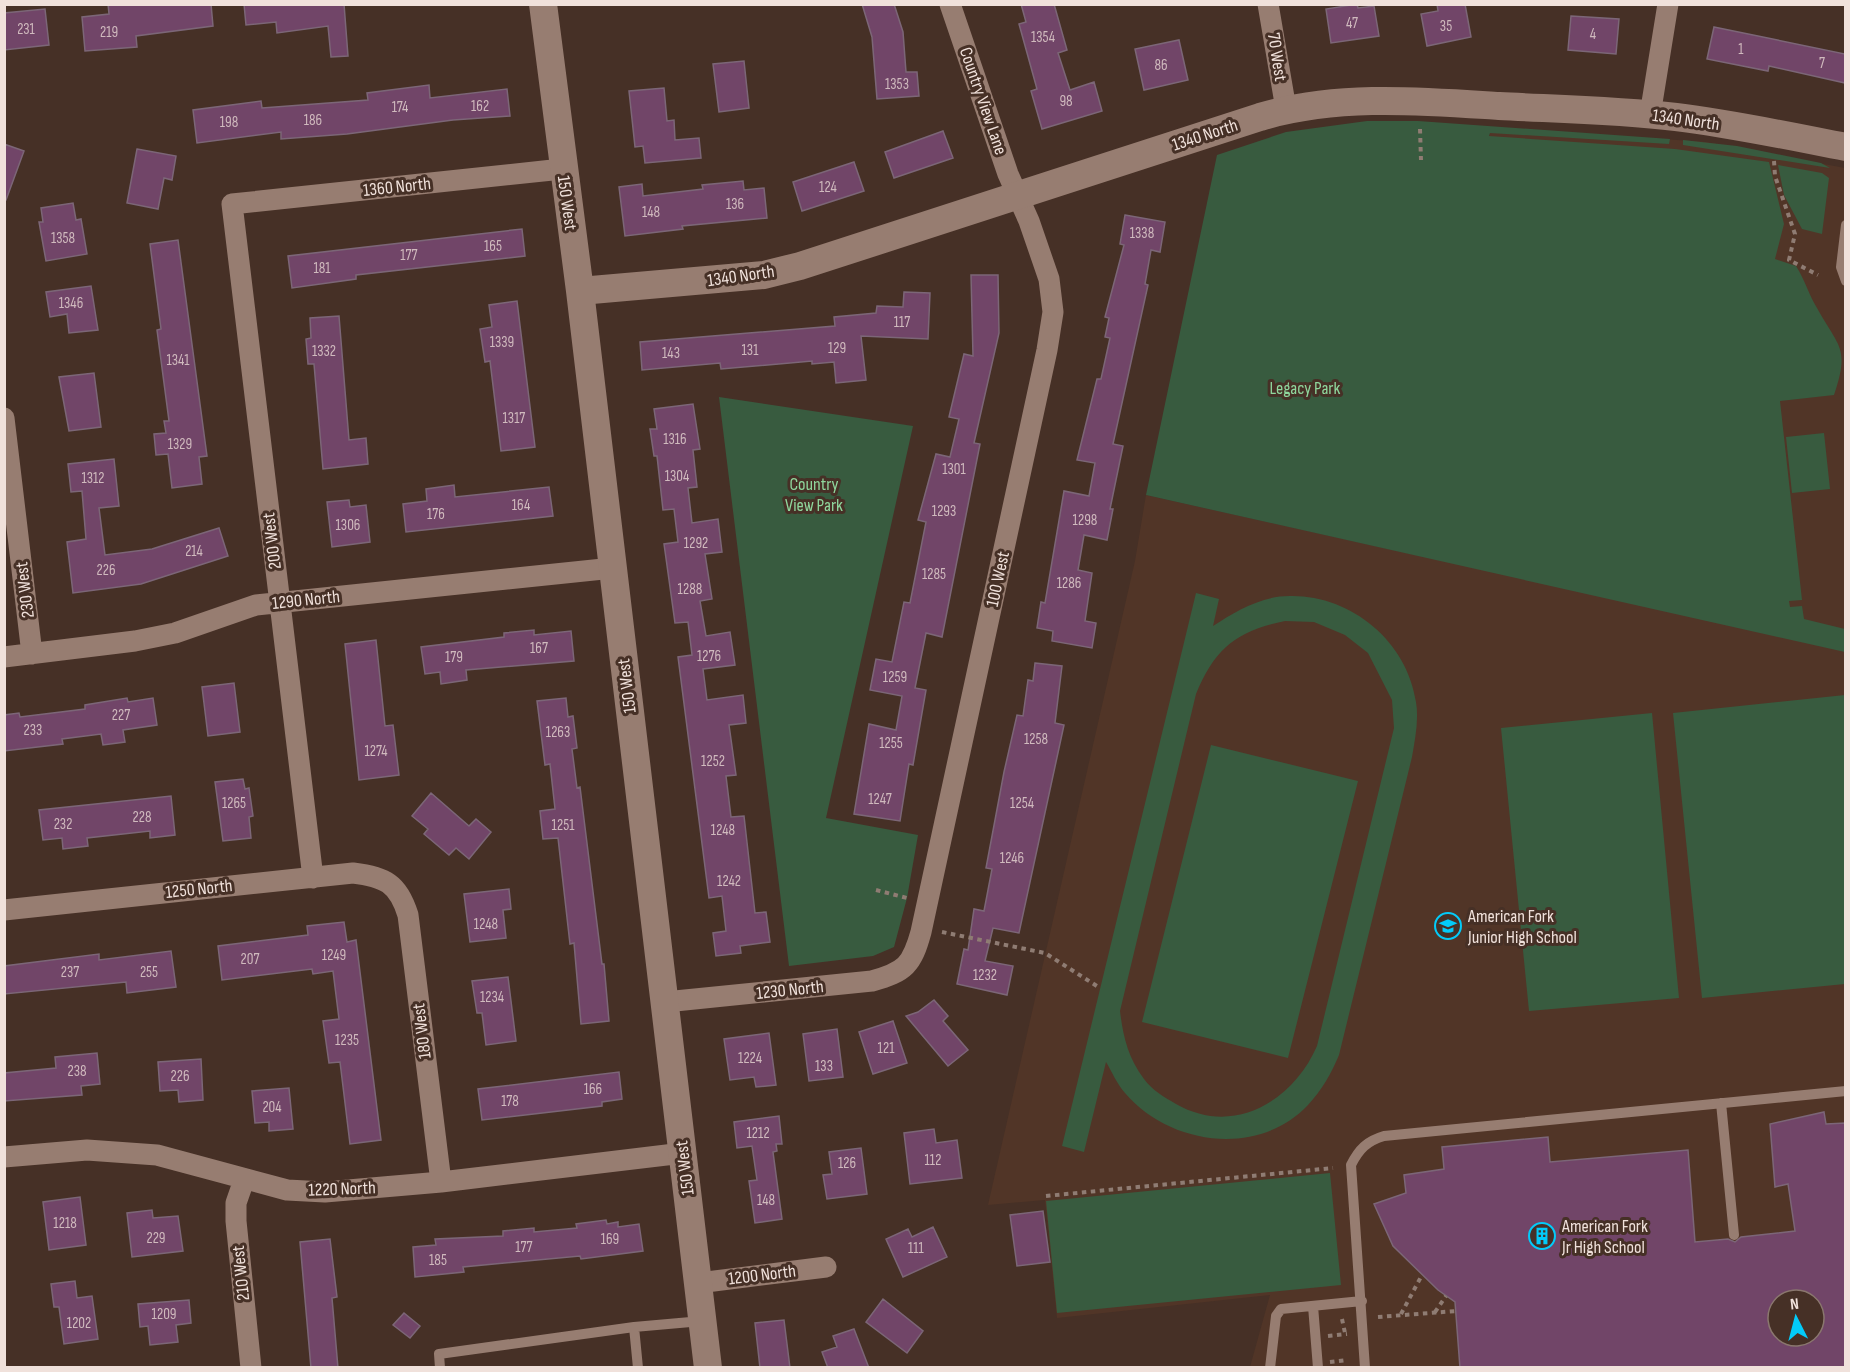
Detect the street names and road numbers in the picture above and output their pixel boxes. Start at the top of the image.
street label: 70 West [1263,31,1291,83]
street label: Country View Lane [955,45,1011,157]
street label: 1340 North [1651,105,1721,135]
street label: 1340 North [1170,115,1240,155]
street label: 1360 North [362,173,432,201]
street label: 150 West [553,174,581,232]
street label: 1340 North [706,261,776,291]
street label: 200 West [258,511,286,571]
street label: 100 West [982,549,1014,608]
street label: 230 West [11,560,39,619]
street label: 1290 North [271,586,341,614]
street label: 150 West [613,657,641,715]
street label: 1250 North [164,875,234,903]
street label: 1230 North [755,976,825,1004]
street label: 180 West [408,1002,436,1060]
street label: 150 West [671,1139,699,1197]
street label: 1220 North [308,1177,376,1201]
street label: 210 West [228,1244,254,1302]
street label: 1200 North [727,1260,797,1290]

